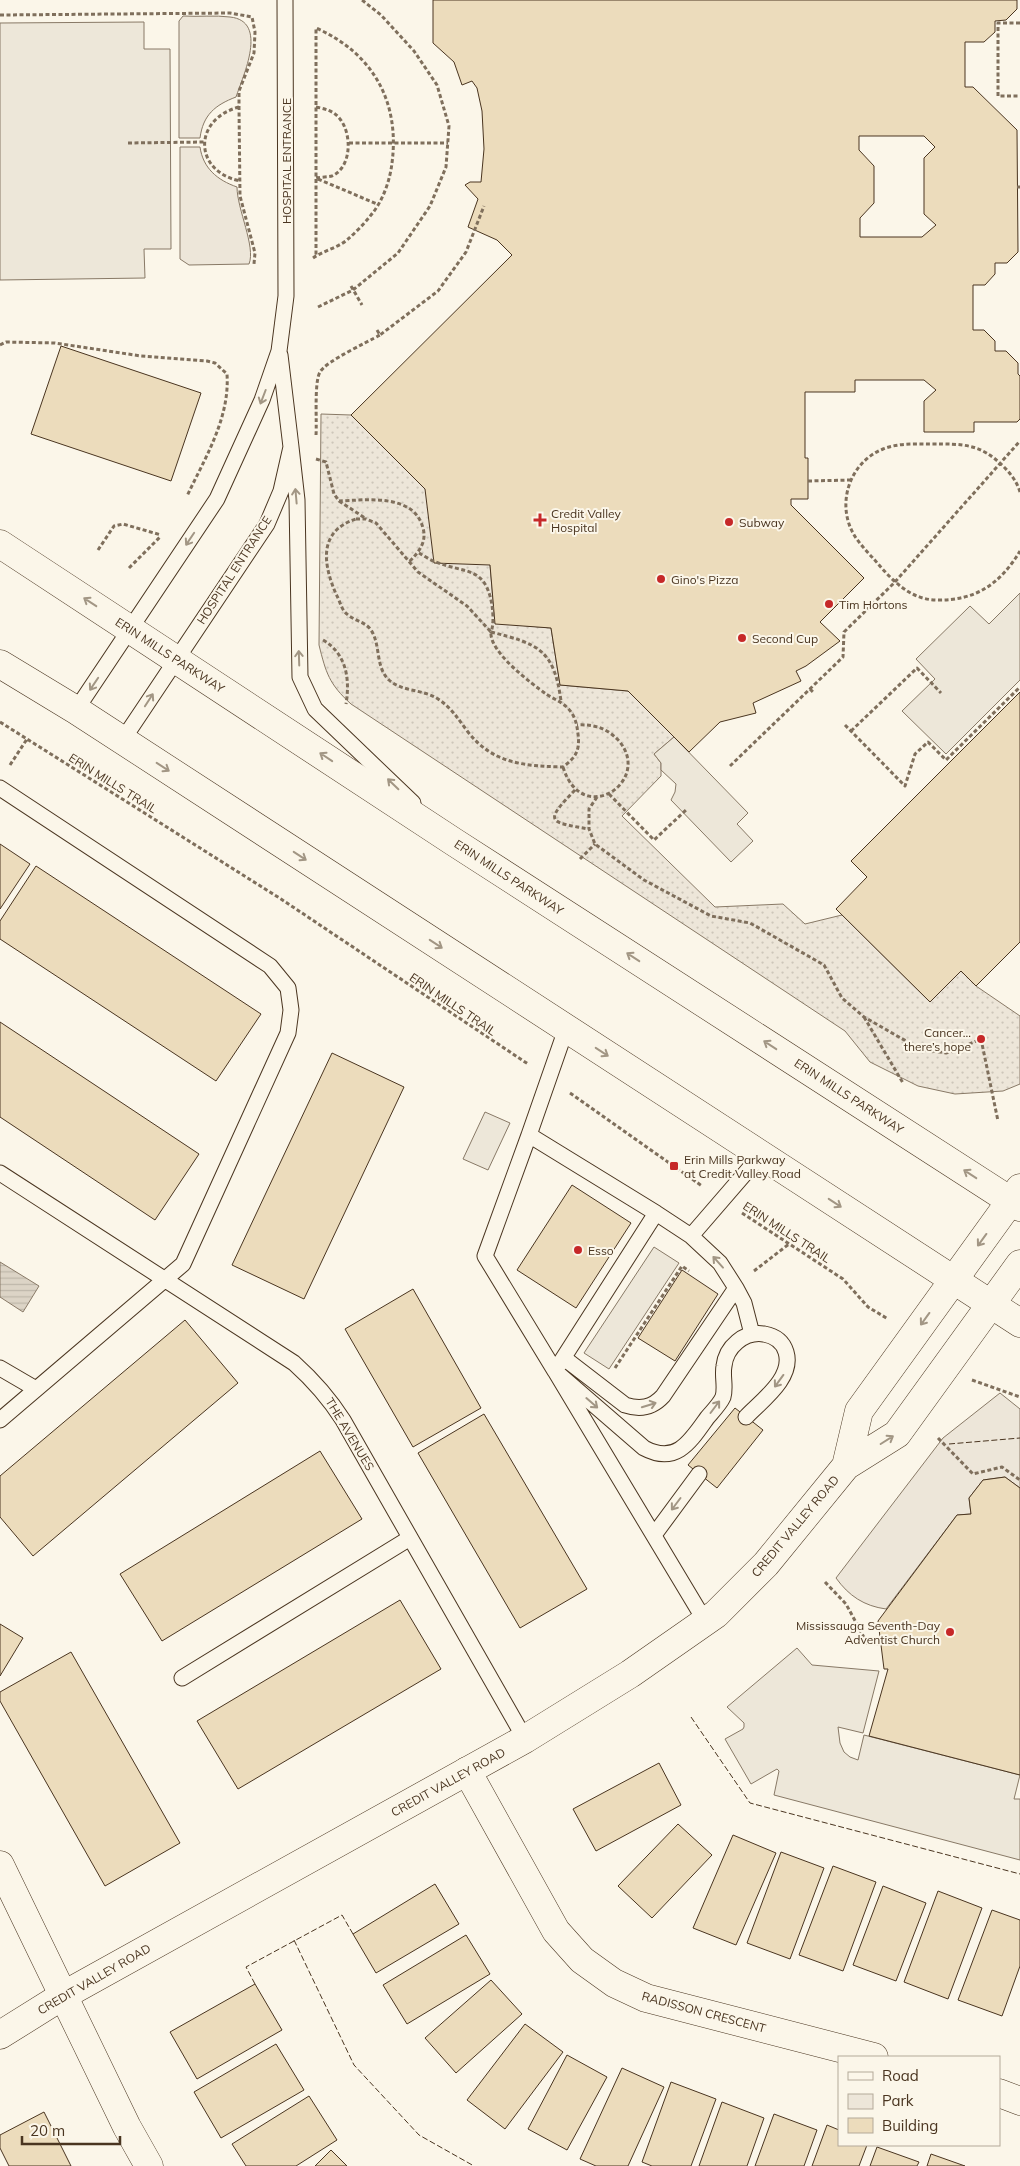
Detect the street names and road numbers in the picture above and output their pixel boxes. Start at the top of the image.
street label: HOSPITAL ENTRANCE [279,98,294,224]
street label: HOSPITAL ENTRANCE [193,513,275,627]
street label: ERIN MILLS PARKWAY [113,614,228,696]
street label: ERIN MILLS TRAIL [66,750,160,816]
street label: ERIN MILLS PARKWAY [452,836,567,918]
street label: ERIN MILLS TRAIL [407,969,500,1039]
street label: ERIN MILLS PARKWAY [792,1055,907,1137]
street label: ERIN MILLS TRAIL [740,1198,834,1266]
street label: THE AVENUES [322,1395,378,1473]
street label: CREDIT VALLEY ROAD [748,1472,842,1580]
street label: CREDIT VALLEY ROAD [388,1744,508,1820]
street label: CREDIT VALLEY ROAD [35,1940,153,2018]
street label: RADISSON CRESCENT [640,1988,768,2036]

